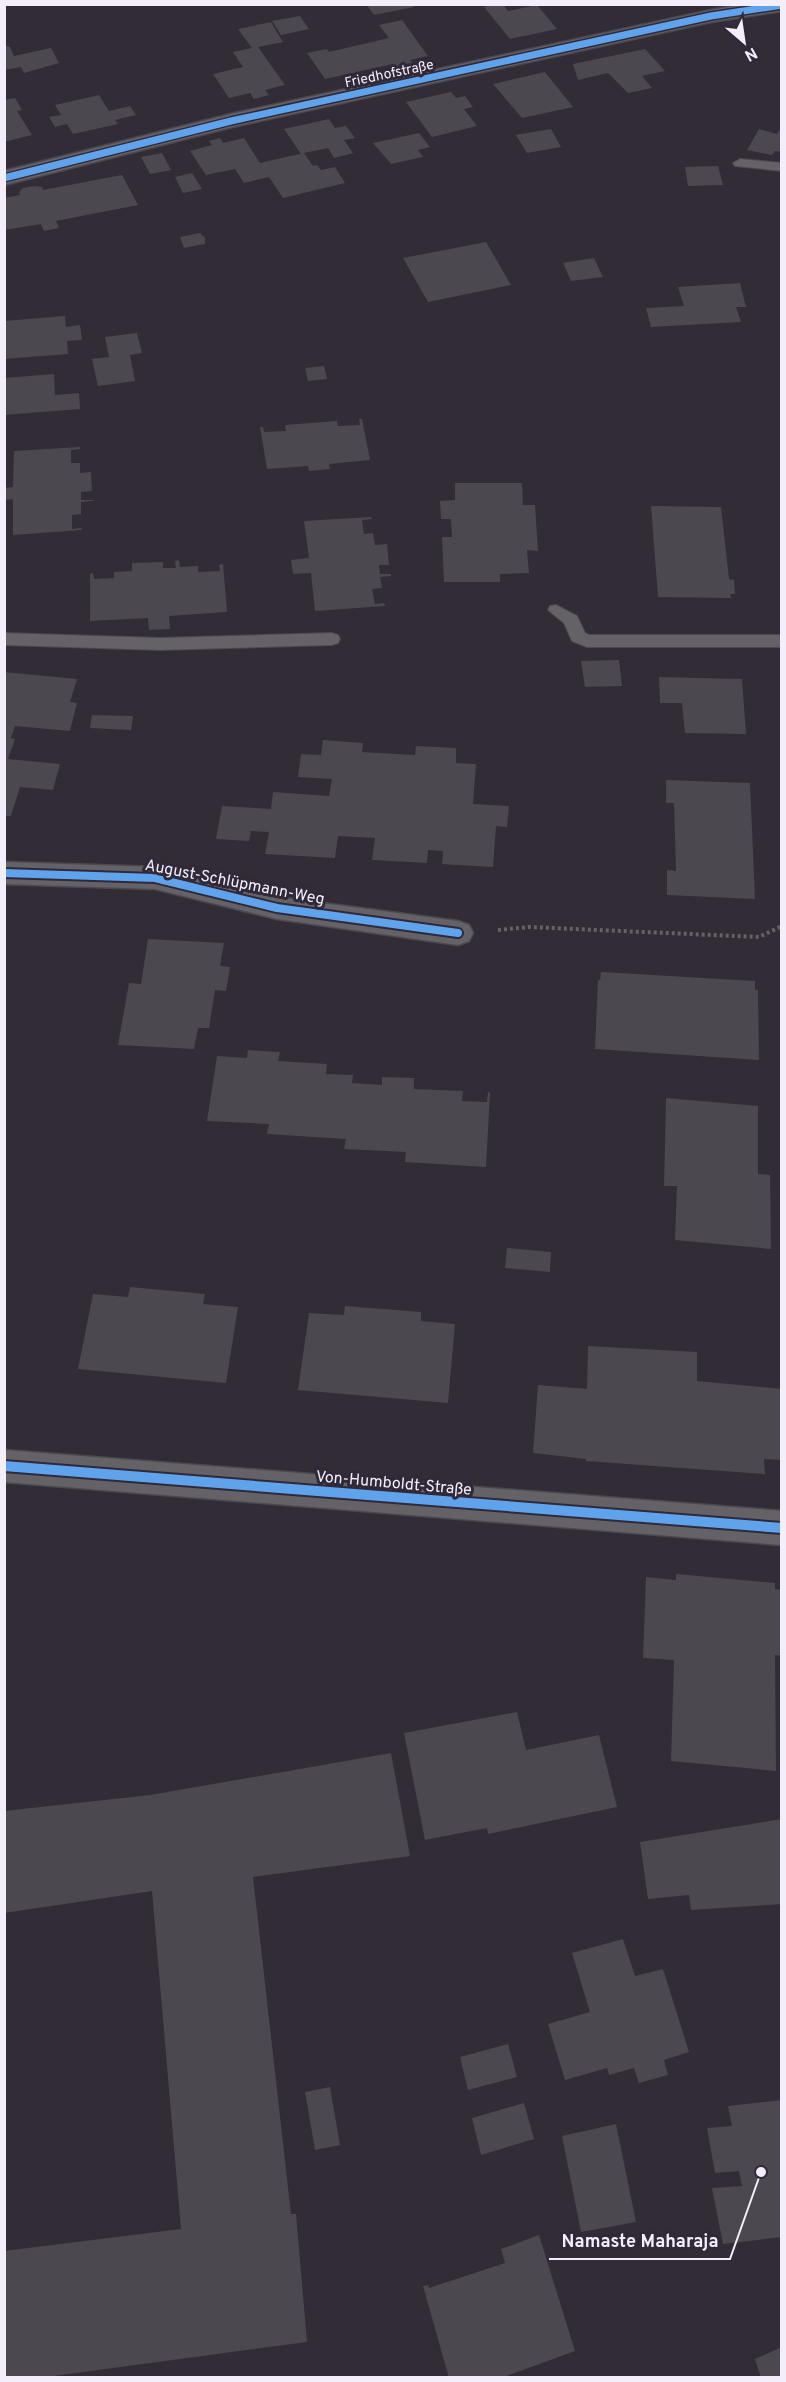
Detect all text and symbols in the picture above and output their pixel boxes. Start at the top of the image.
north arrow [714,12,774,72]
text: N [740,42,760,65]
street label: Friedhofstraße [343,57,435,92]
street label: August-Schlüpmann-Weg [143,856,326,910]
street label: Von-Humboldt-Straße [315,1467,473,1501]
callout: Namaste Maharaja [549,2223,730,2259]
text: Namaste Maharaja [562,2231,718,2254]

